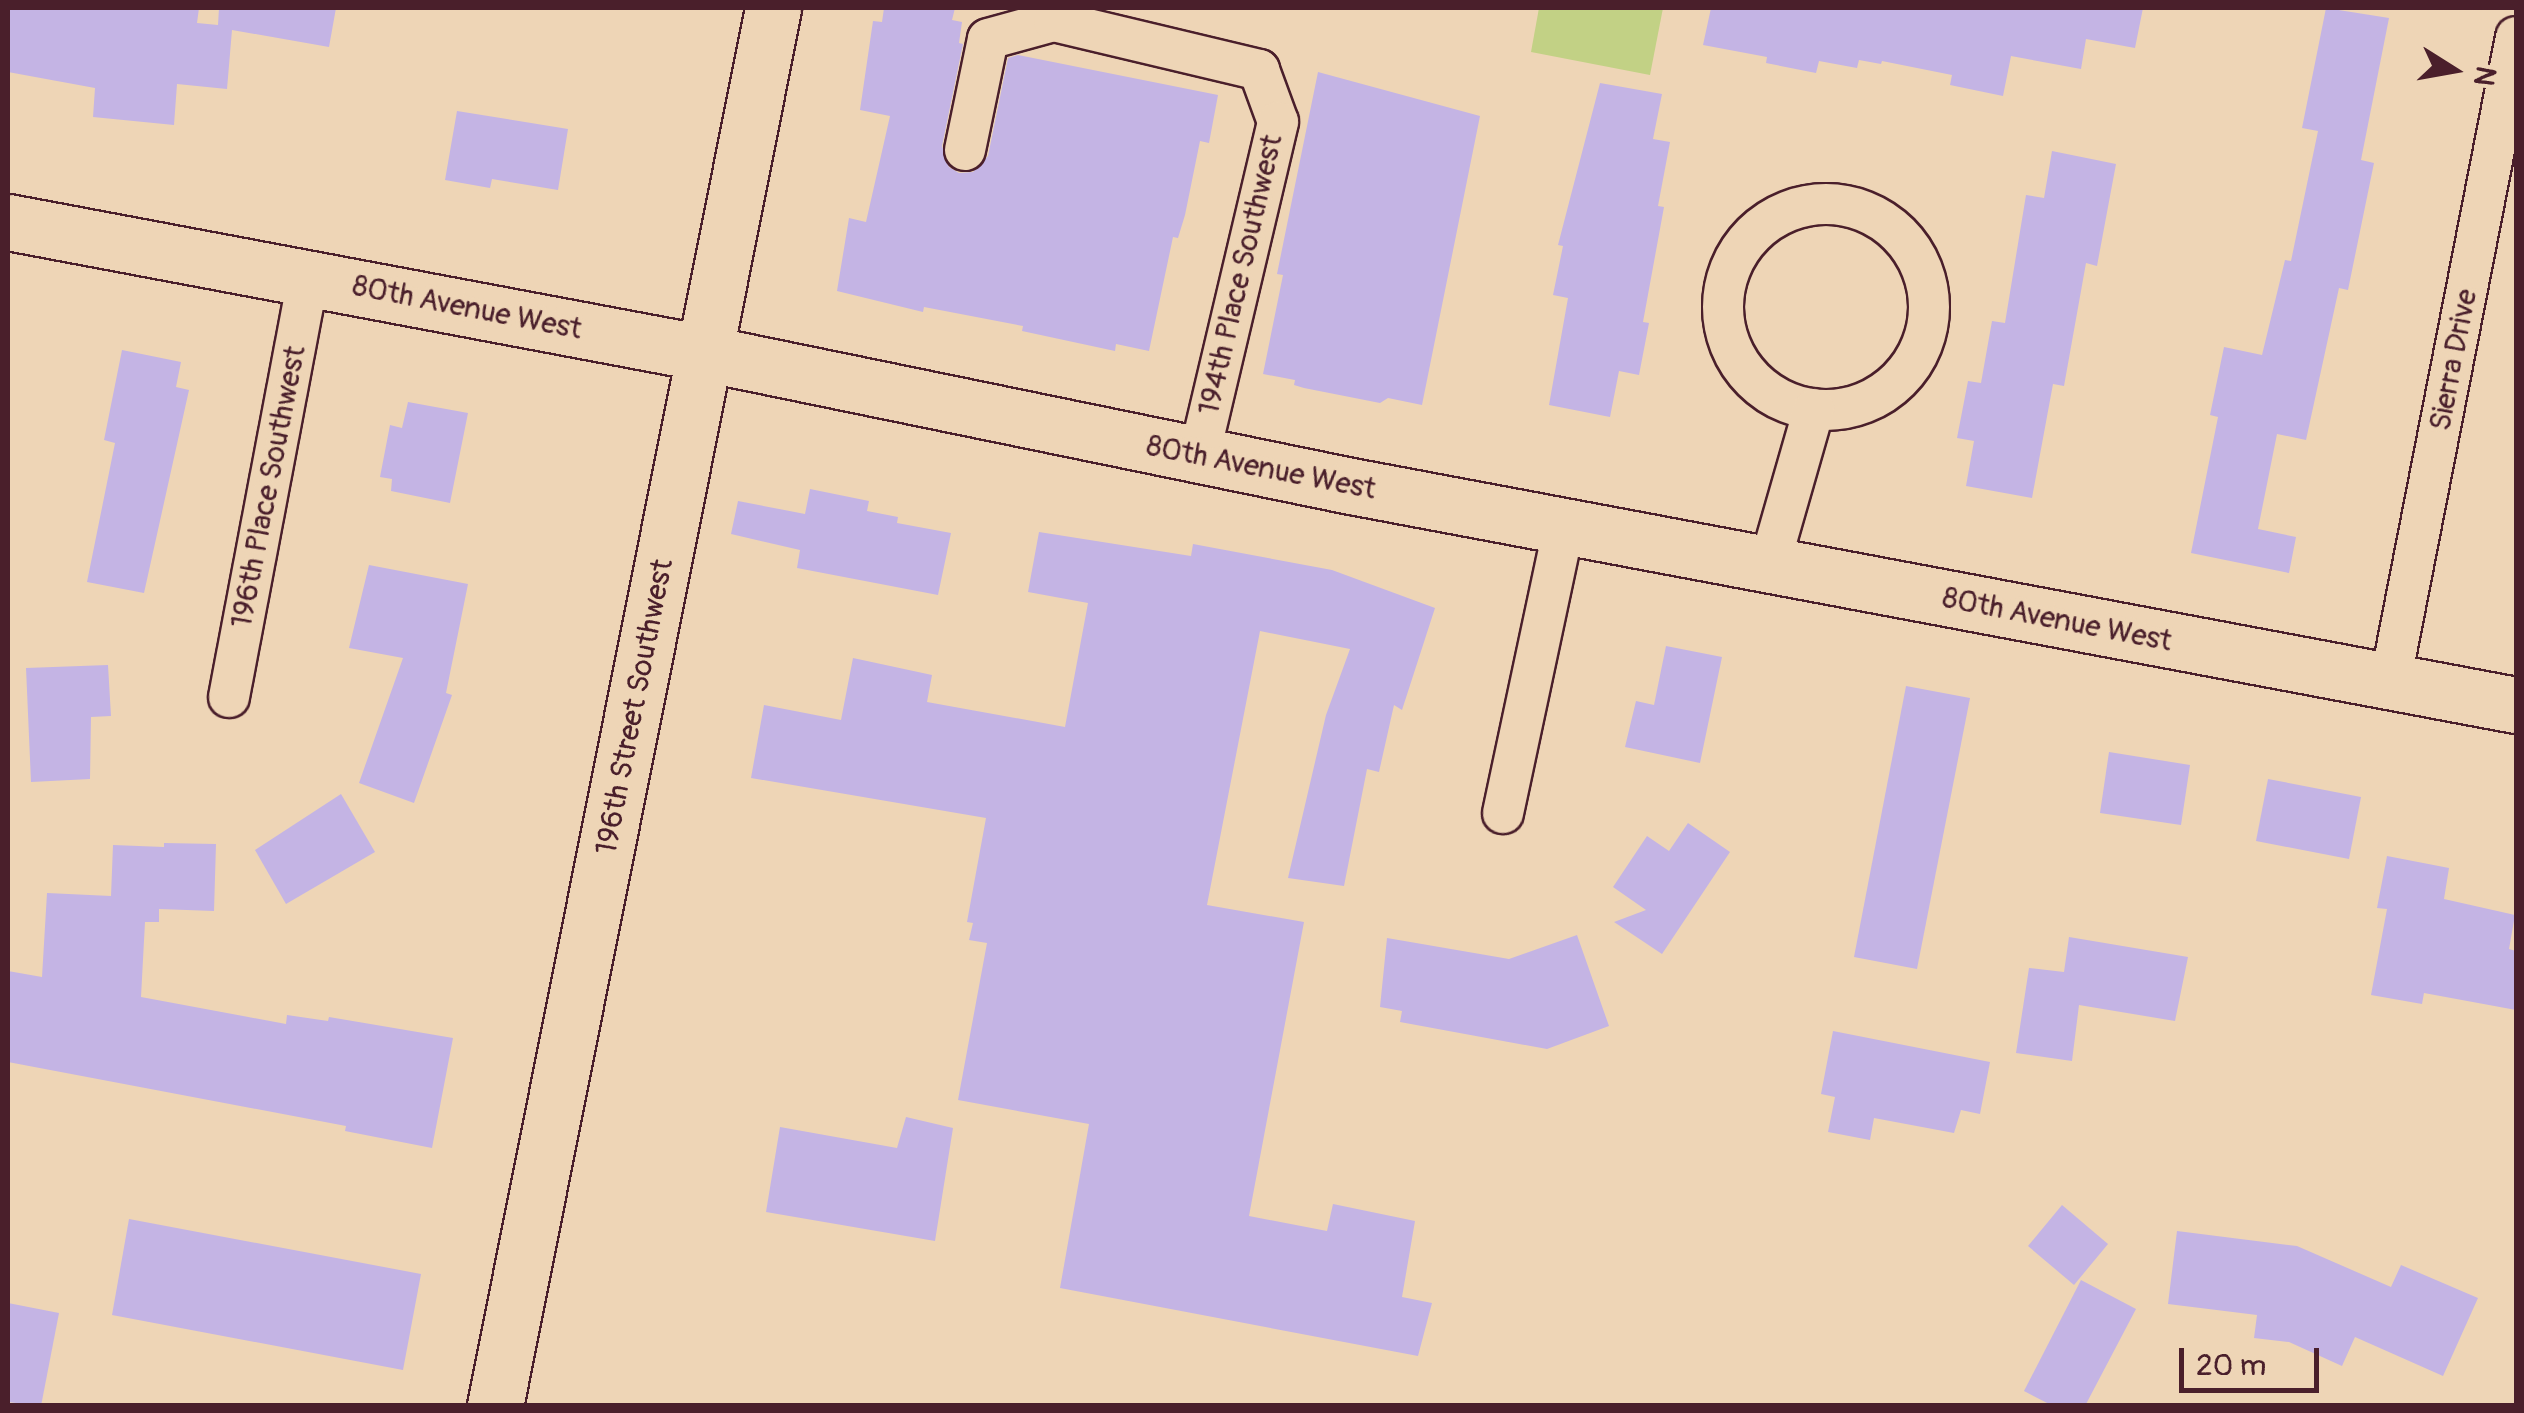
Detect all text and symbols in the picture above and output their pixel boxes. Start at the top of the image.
north arrow [2404,20,2504,120]
text: N [2465,63,2503,88]
street label: 194th Place Southwest [1191,131,1291,419]
street label: 80th Avenue West [349,268,585,348]
street label: Sierra Drive [2423,286,2485,434]
street label: 196th Place Southwest [224,343,314,631]
street label: 80th Avenue West [1143,428,1379,508]
street label: 196th Street Southwest [589,556,681,858]
street label: 80th Avenue West [1939,580,2175,660]
scale bar [2184,1328,2324,1390]
text: 20 m [2196,1347,2266,1384]

